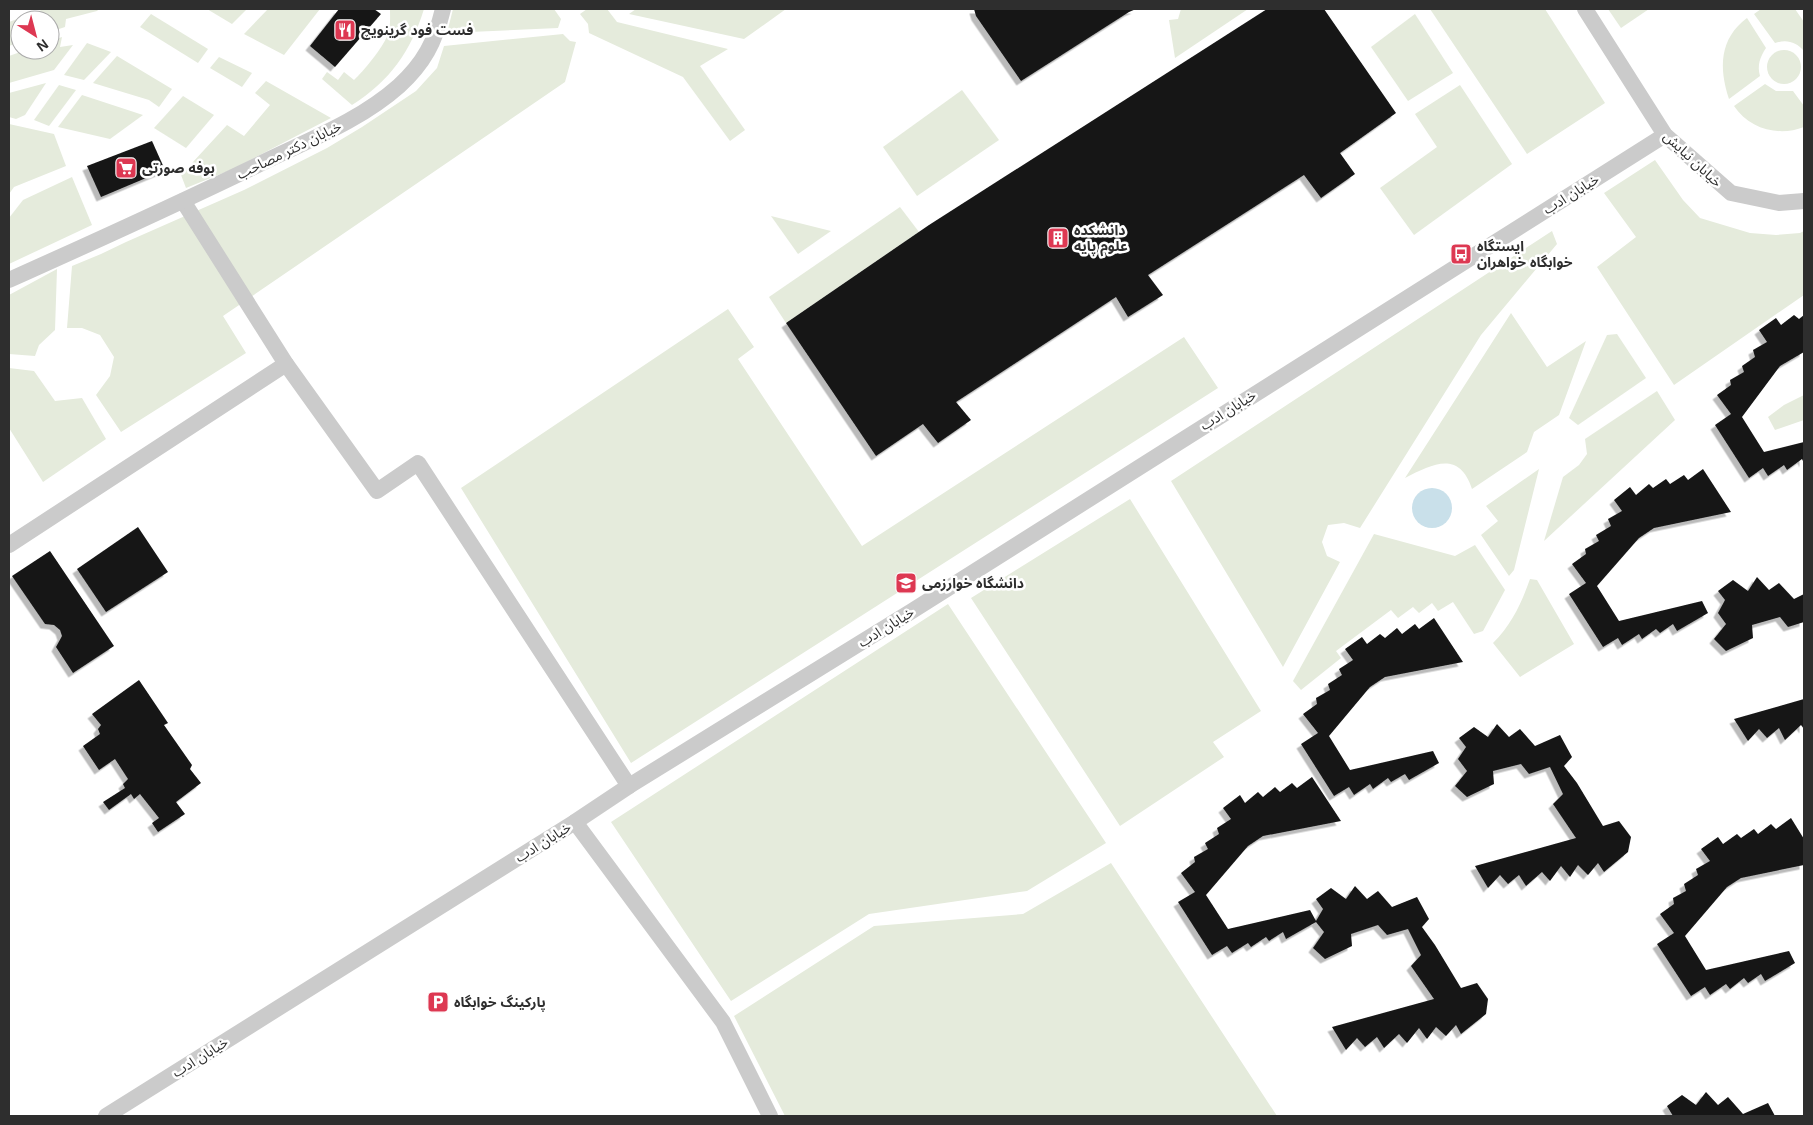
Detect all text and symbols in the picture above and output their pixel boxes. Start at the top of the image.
north arrow [10,10,60,60]
restaurant icon: فست فود گرینویچ [333,18,357,42]
place label: فست فود گرینویچ [361,22,473,40]
text: N [34,36,51,55]
street label: خیابان دکتر مصاحب [234,118,344,183]
street label: خیابان نیایش [1660,128,1725,191]
supermarket icon: بوفه صورتی [114,156,138,180]
place label: بوفه صورتی [142,160,215,177]
street label: خیابان ادب [1540,171,1602,218]
place label: دانشکده علوم پایه [1074,222,1128,257]
building icon: دانشکده علوم پایه [1046,226,1070,250]
place label: ایستگاه خوابگاه خواهران [1477,238,1573,271]
bus stop icon: ایستگاه خوابگاه خواهران [1449,242,1473,266]
street label: خیابان ادب [1197,387,1259,434]
school or university icon: دانشگاه خوارزمی [894,571,918,595]
place label: دانشگاه خوارزمی [922,575,1024,592]
street label: خیابان ادب [855,604,917,651]
street label: خیابان ادب [512,819,574,866]
parking icon: پارکینگ خوابگاه [426,990,450,1014]
place label: پارکینگ خوابگاه [454,994,546,1012]
street label: خیابان ادب [169,1034,231,1081]

